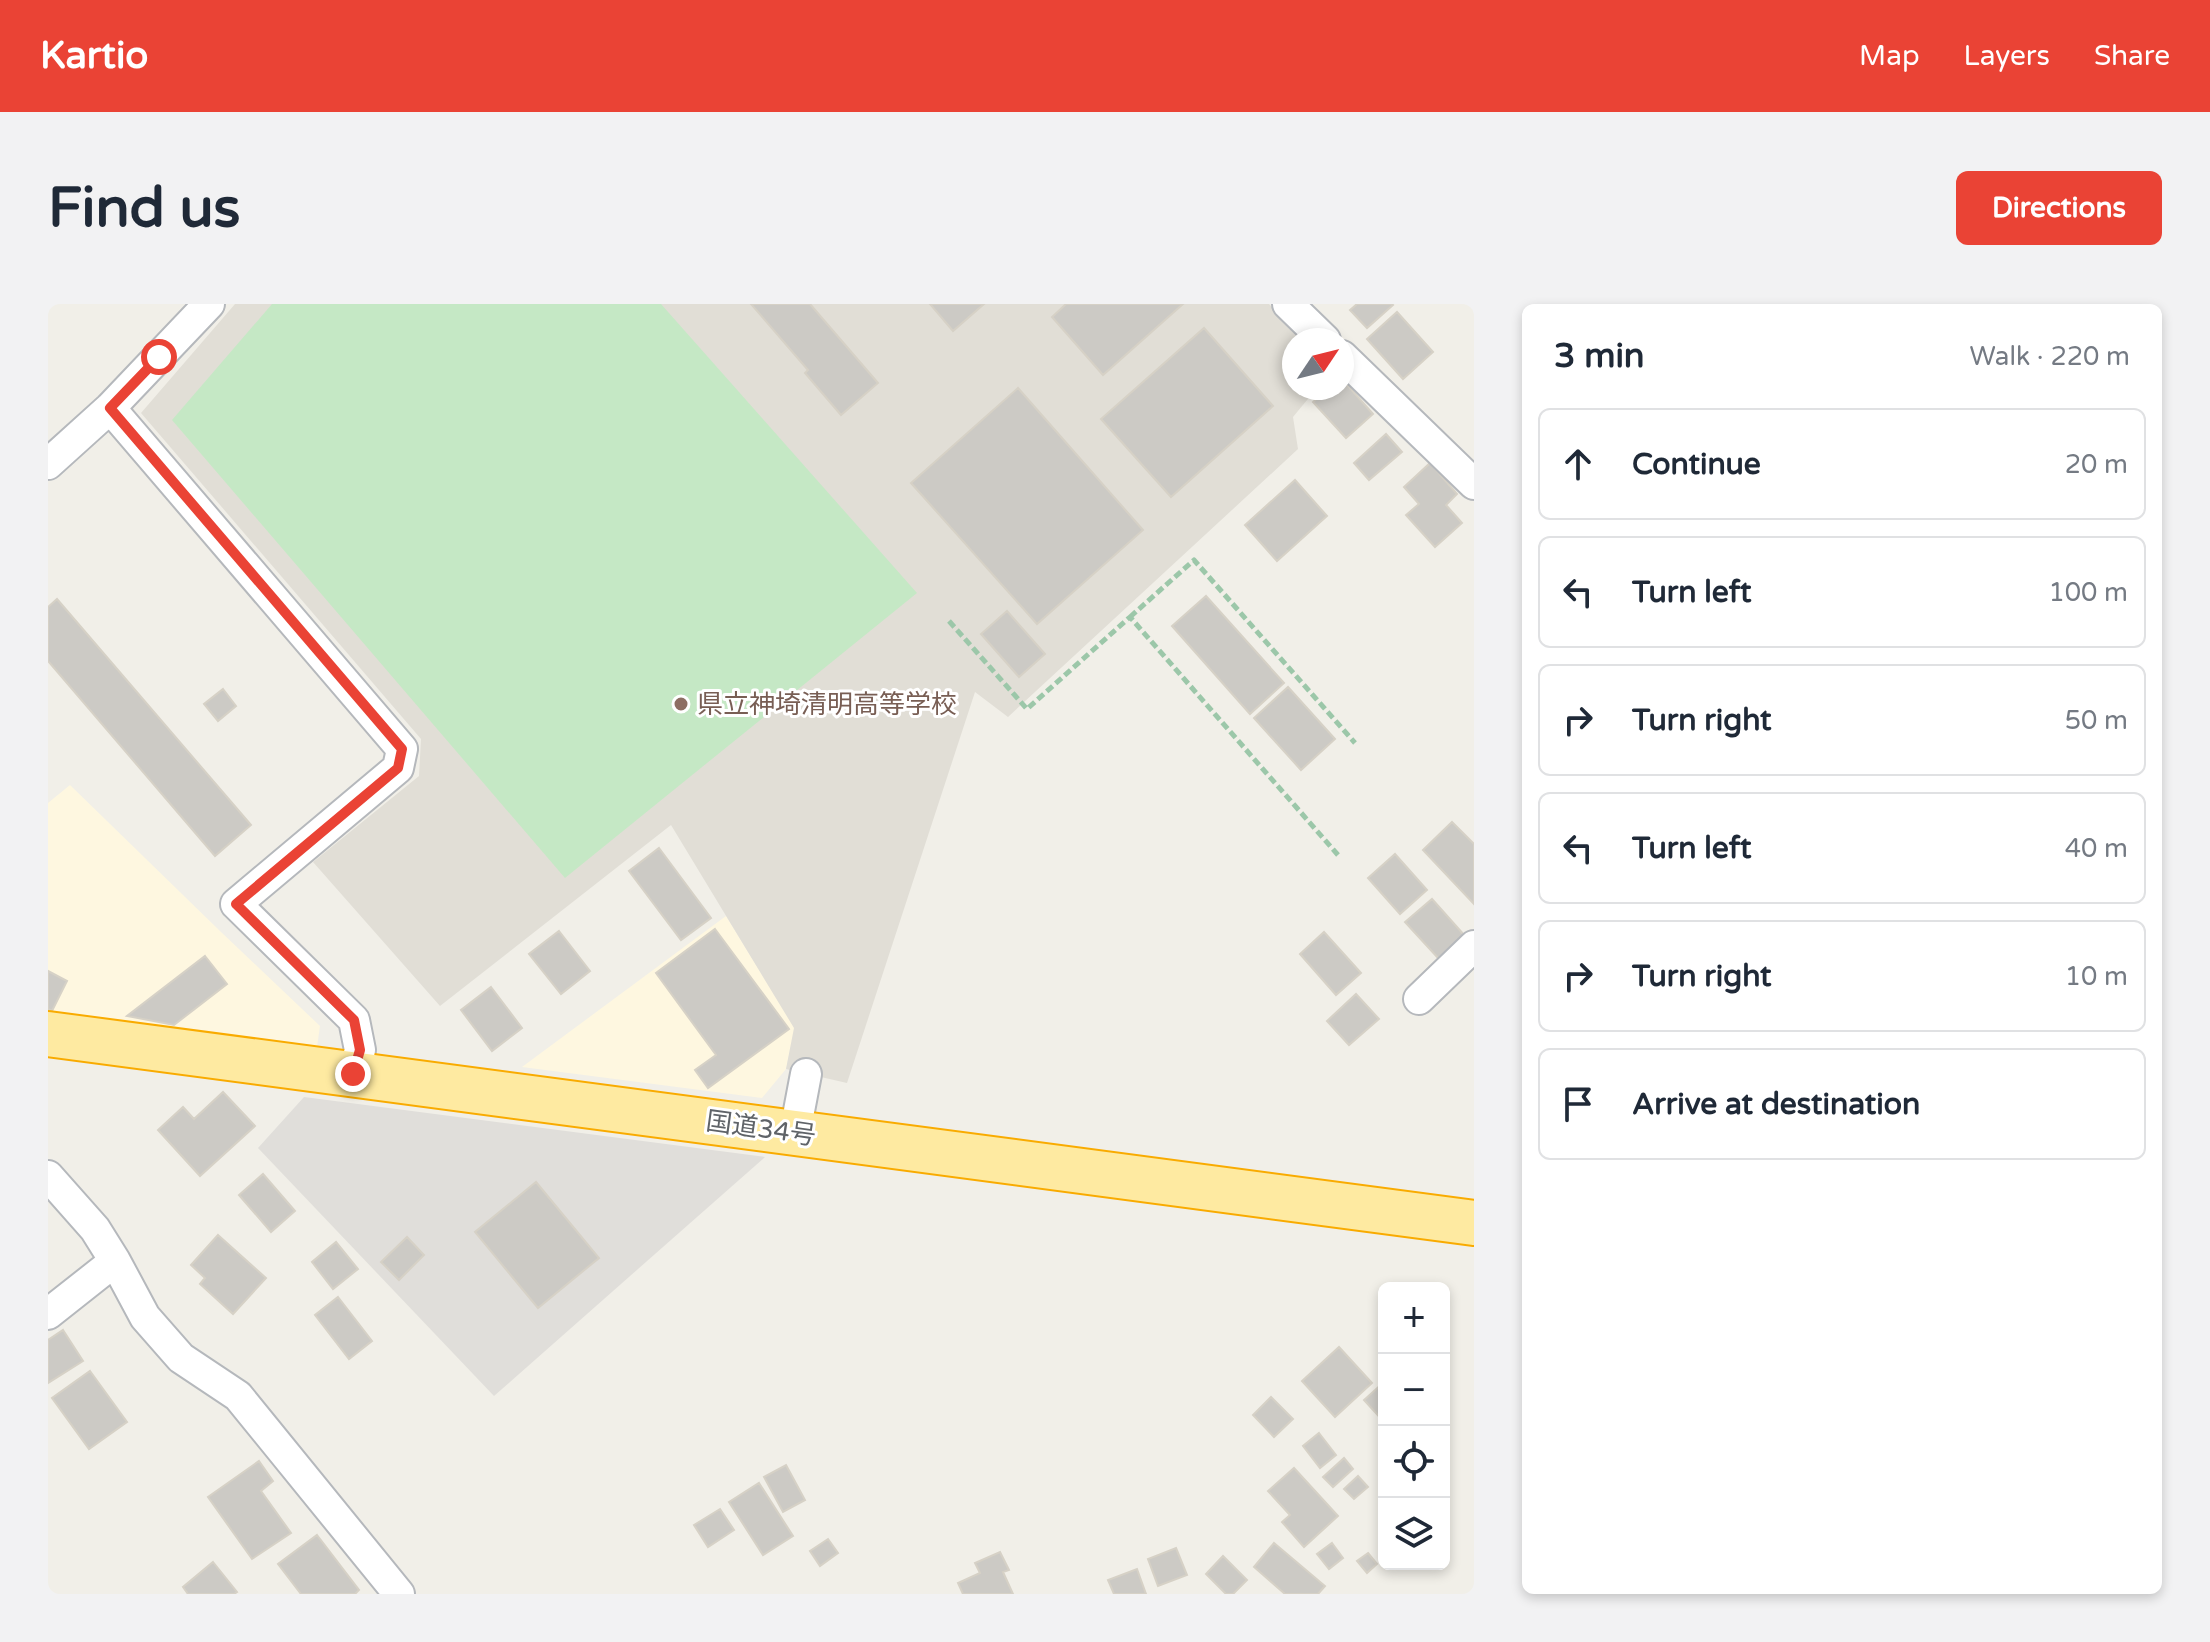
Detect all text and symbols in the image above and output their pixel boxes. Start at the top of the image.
text: Kartio [40,33,148,79]
text: Map [1859,39,1920,73]
text: Layers [1964,39,2050,73]
text: Share [2094,39,2170,73]
button: Directions [1956,171,2162,245]
text: Find us [48,175,240,242]
north arrow [1282,328,1354,400]
text: 3 min [1554,336,1645,377]
route start [141,339,177,375]
text: Walk · 220 m [1970,341,2130,372]
icon: ahead [1556,442,1600,486]
text: Continue [1632,446,1761,483]
text: 20 m [2065,449,2128,480]
icon: left [1556,570,1600,614]
text: Turn left [1632,574,1751,611]
text: 100 m [2048,577,2128,608]
place label: 県立神埼清明高等学校 [697,689,957,720]
marker: 県立神埼清明高等学校 [672,695,690,713]
icon: right [1556,698,1600,742]
text: Turn right [1632,702,1772,739]
text: 50 m [2065,705,2128,736]
icon: left [1556,826,1600,870]
text: Turn left [1632,830,1751,867]
text: 40 m [2065,833,2128,864]
icon: right [1556,954,1600,998]
text: Turn right [1632,958,1772,995]
text: 10 m [2065,961,2128,992]
route end [335,1056,371,1092]
icon: arrive [1556,1082,1600,1126]
text: Arrive at destination [1632,1086,1920,1123]
street label: 国道34号 [704,1105,818,1152]
map controls [1378,1282,1450,1570]
button: + [1378,1282,1450,1354]
button: − [1378,1354,1450,1426]
button: locate [1378,1426,1450,1498]
button: layers [1378,1498,1450,1570]

